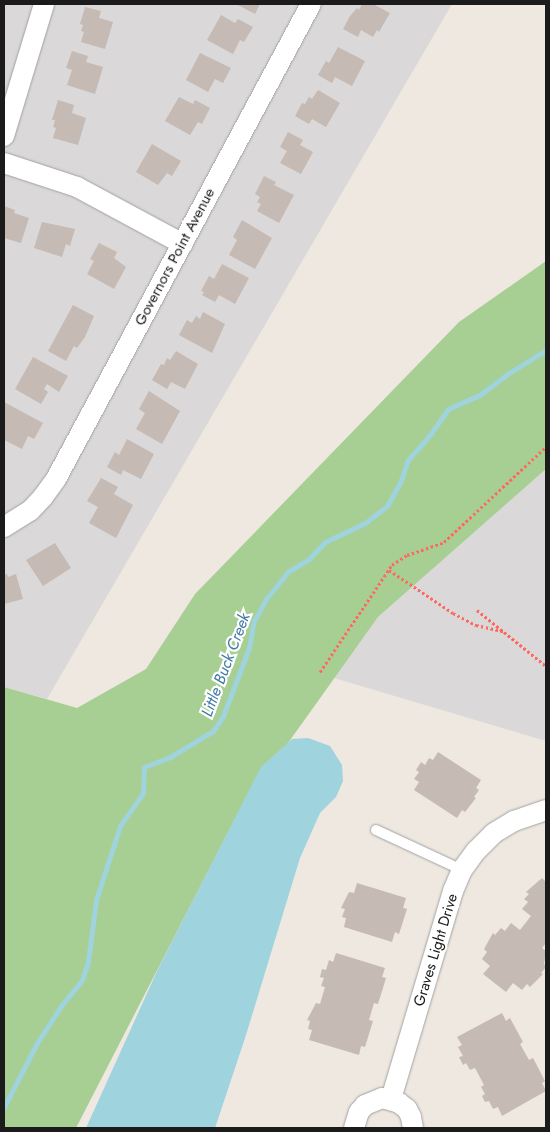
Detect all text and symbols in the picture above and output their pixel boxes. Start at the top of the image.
street label: Governors Point Avenue [131,185,219,329]
water label: Little Buck Creek [197,611,255,719]
street label: Graves Light Drive [410,891,462,1009]

